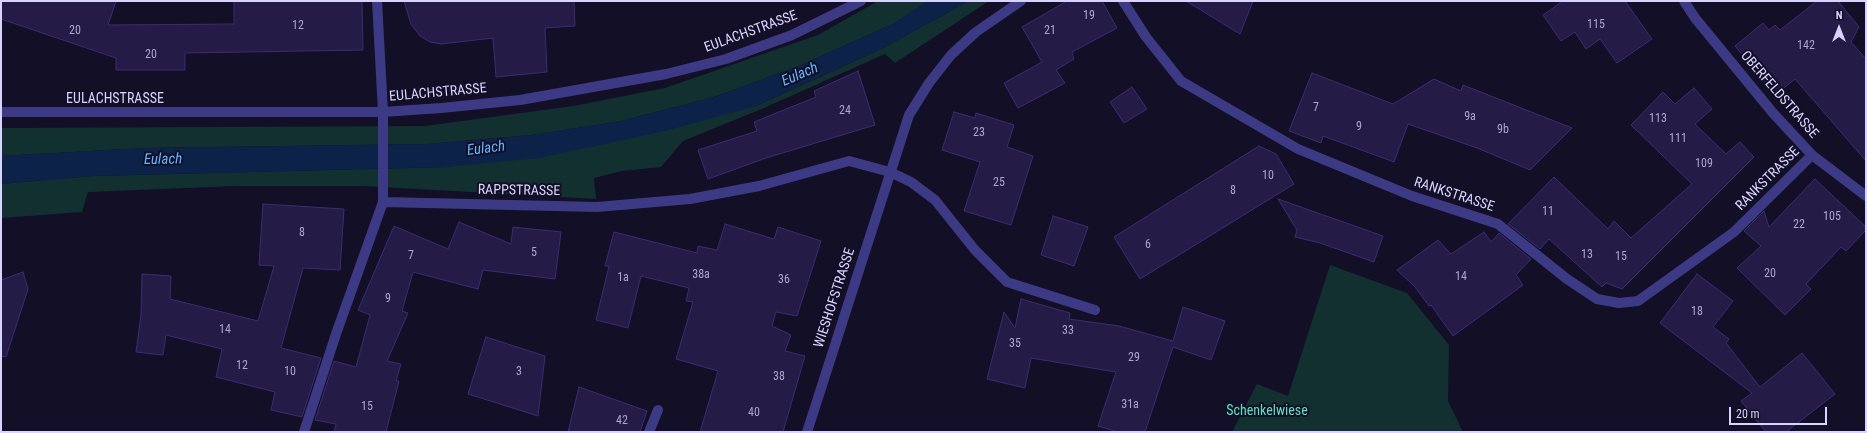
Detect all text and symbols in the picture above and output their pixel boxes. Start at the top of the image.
street label: EULACHSTRASSE [702,7,800,57]
north arrow [1819,8,1859,48]
house number: 19 [1083,9,1095,23]
text: N [1836,9,1842,22]
house number: 115 [1587,18,1605,32]
house number: 12 [292,19,304,33]
house number: 20 [69,24,81,38]
house number: 21 [1044,24,1056,38]
house number: 142 [1797,39,1815,53]
house number: 20 [145,48,157,62]
street label: OBERFELDSTRASSE [1736,48,1822,142]
water label: Eulach [779,59,821,91]
street label: EULACHSTRASSE [389,80,487,106]
street label: EULACHSTRASSE [66,91,164,107]
house number: 7 [1313,101,1319,115]
house number: 24 [839,104,851,118]
house number: 9a [1464,110,1476,124]
house number: 113 [1649,112,1667,126]
house number: 9 [1356,120,1362,134]
house number: 9b [1497,123,1509,137]
house number: 23 [973,126,985,140]
house number: 111 [1669,132,1687,146]
water label: Eulach [466,138,506,160]
street label: RANKSTRASSE [1733,144,1803,214]
water label: Eulach [144,151,182,169]
house number: 109 [1695,157,1713,171]
house number: 10 [1262,169,1274,183]
street label: RANKSTRASSE [1412,174,1496,216]
house number: 25 [993,176,1005,190]
street label: RAPPSTRASSE [478,182,560,200]
house number: 8 [1230,184,1236,198]
house number: 11 [1542,205,1554,219]
house number: 105 [1823,210,1841,224]
house number: 22 [1793,218,1805,232]
house number: 8 [299,226,305,240]
house number: 6 [1145,238,1151,252]
house number: 5 [531,246,537,260]
street label: WIESHOFSTRASSE [811,246,859,350]
house number: 13 [1581,248,1593,262]
house number: 7 [408,249,414,263]
house number: 15 [1615,250,1627,264]
house number: 20 [1764,267,1776,281]
house number: 38a [692,268,710,282]
house number: 14 [1455,270,1467,284]
house number: 1a [617,271,629,285]
house number: 36 [778,273,790,287]
house number: 9 [385,292,391,306]
house number: 18 [1691,305,1703,319]
house number: 14 [219,323,231,337]
house number: 33 [1062,324,1074,338]
house number: 35 [1009,337,1021,351]
house number: 29 [1128,351,1140,365]
house number: 12 [236,359,248,373]
house number: 10 [284,365,296,379]
house number: 3 [516,365,522,379]
house number: 38 [773,370,785,384]
house number: 31a [1121,398,1139,412]
scale bar [1731,399,1829,425]
house number: 15 [361,400,373,414]
park label: Schenkelwiese [1226,403,1308,419]
house number: 40 [748,406,760,420]
text: 20 m [1736,407,1760,421]
house number: 42 [616,414,628,428]

